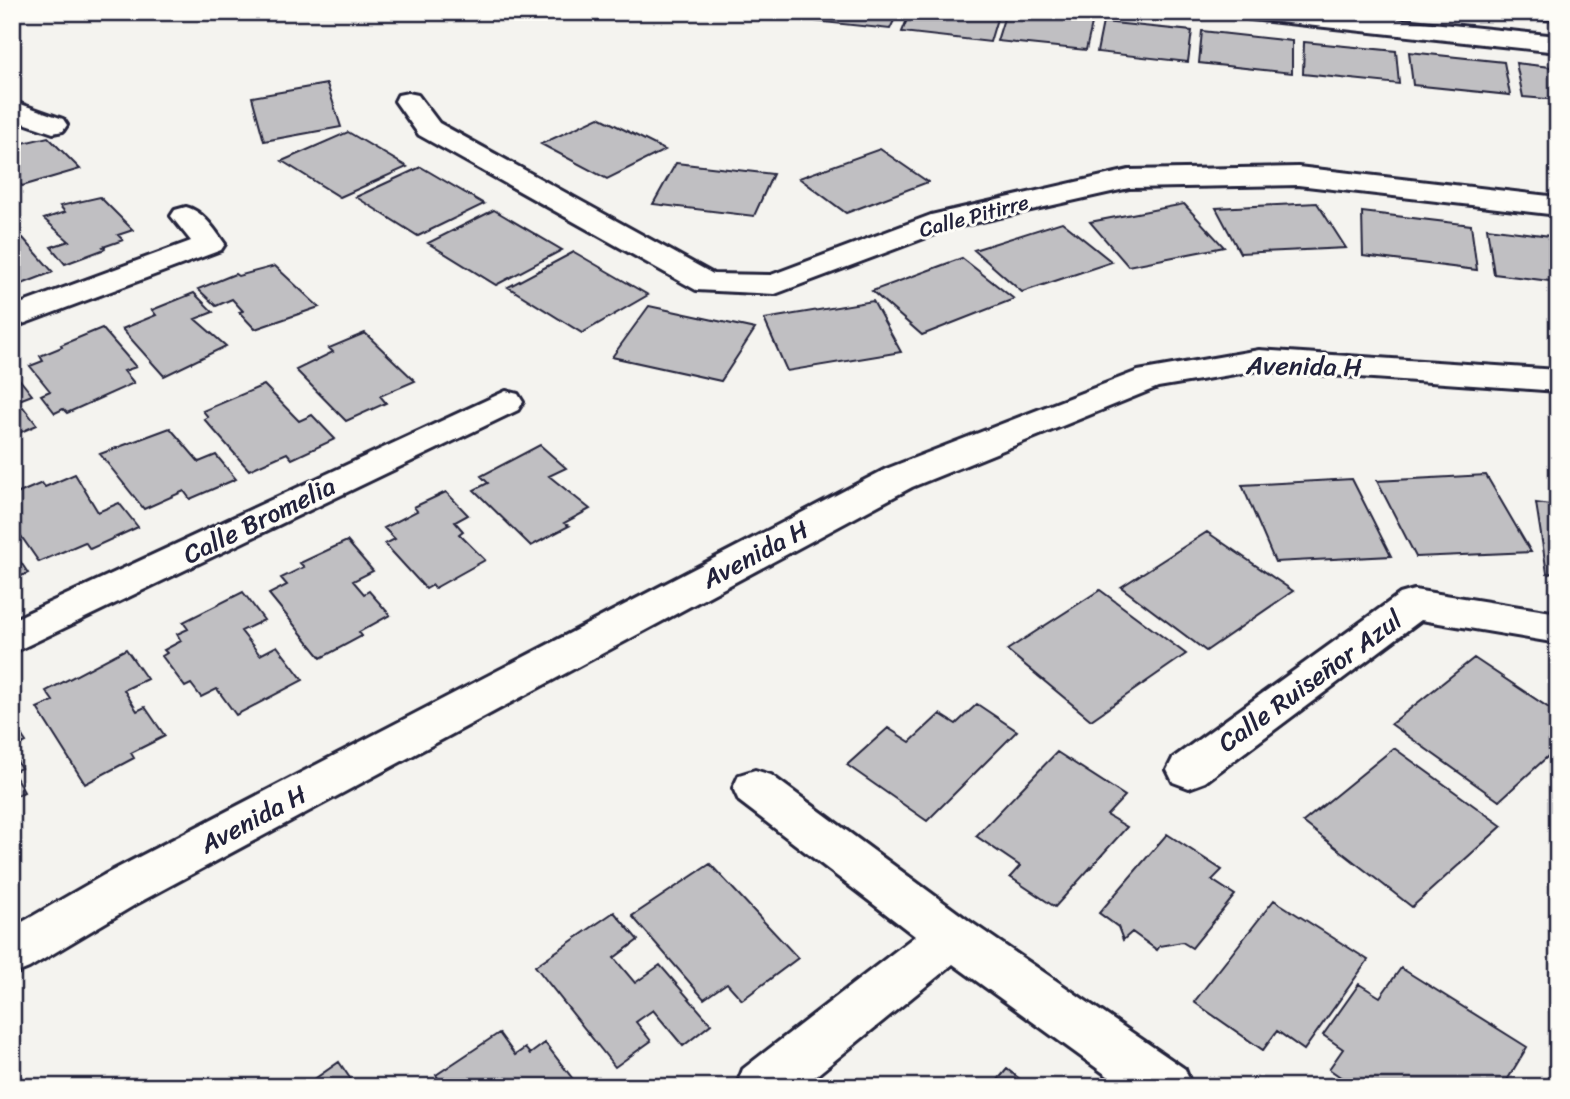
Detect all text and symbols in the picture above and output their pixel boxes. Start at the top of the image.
street label: Calle Pitirre [915,183,1033,249]
street label: Avenida H [1245,342,1363,390]
street label: Calle Bromelia [175,463,343,577]
street label: Avenida H [692,506,817,602]
street label: Calle Ruiseñor Azul [1207,597,1413,764]
street label: Avenida H [190,771,315,867]

